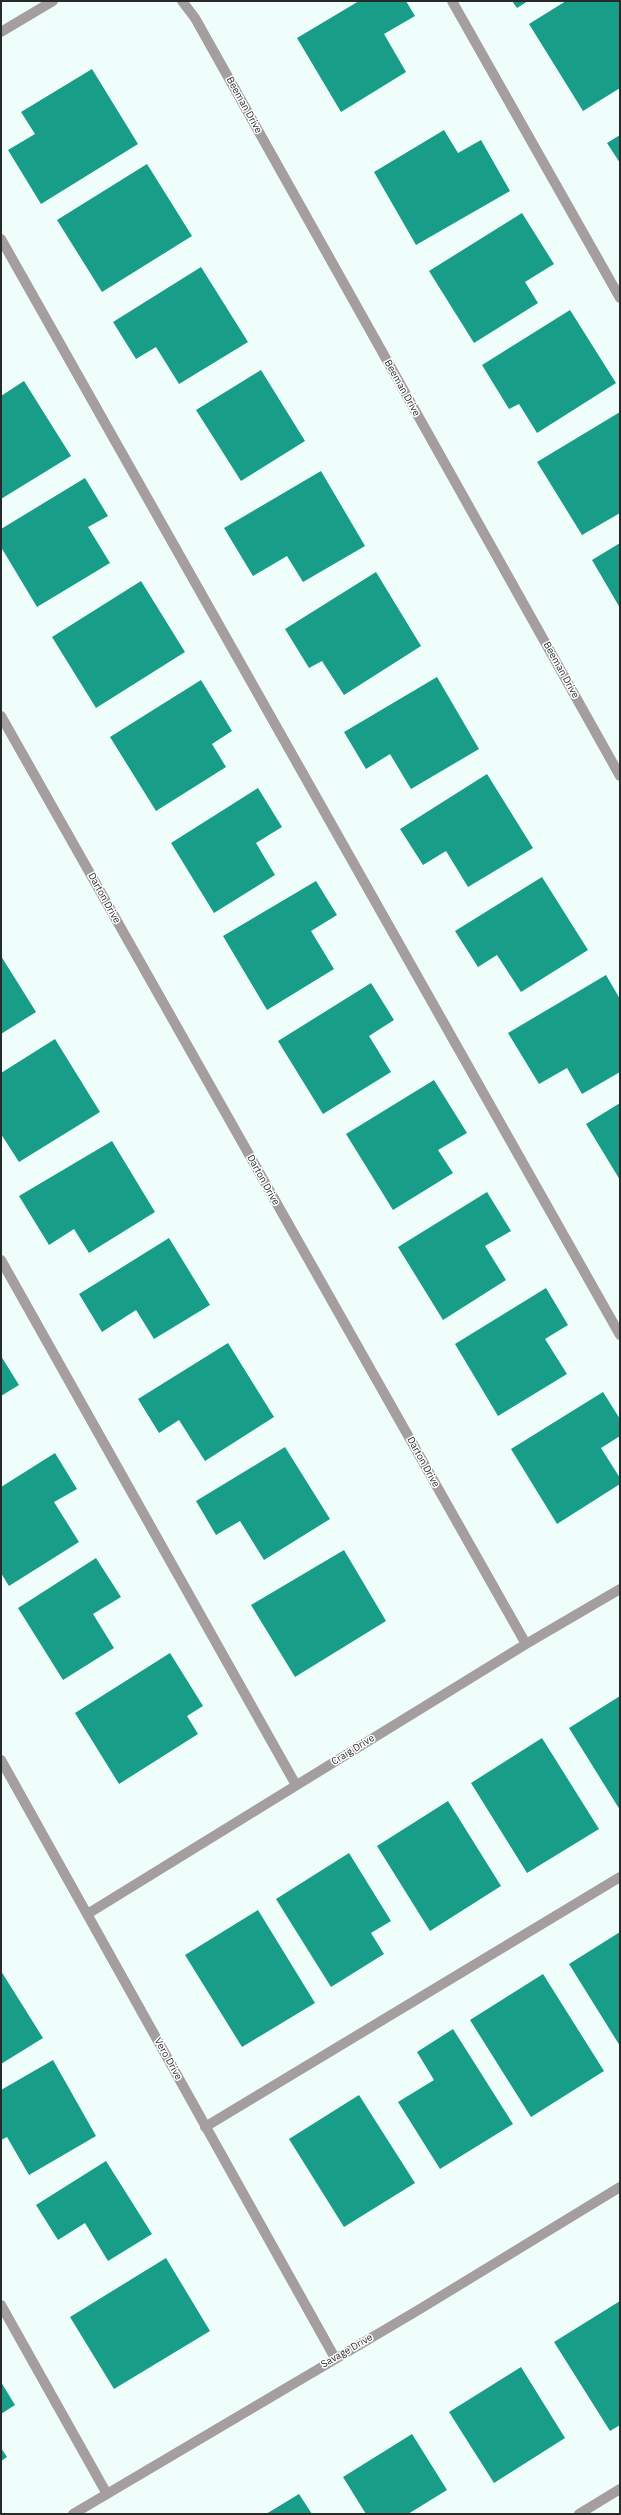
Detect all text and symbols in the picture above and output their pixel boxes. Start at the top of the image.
street label: Beeman Drive [224,75,264,135]
street label: Beeman Drive [382,358,422,418]
street label: Beeman Drive [541,640,581,700]
street label: Darton Drive [85,871,123,925]
street label: Darton Drive [244,1153,282,1207]
street label: Darton Drive [404,1435,442,1489]
street label: Craig Drive [329,1732,377,1768]
street label: Vero Drive [152,2036,184,2082]
street label: Savage Drive [319,2331,375,2371]

